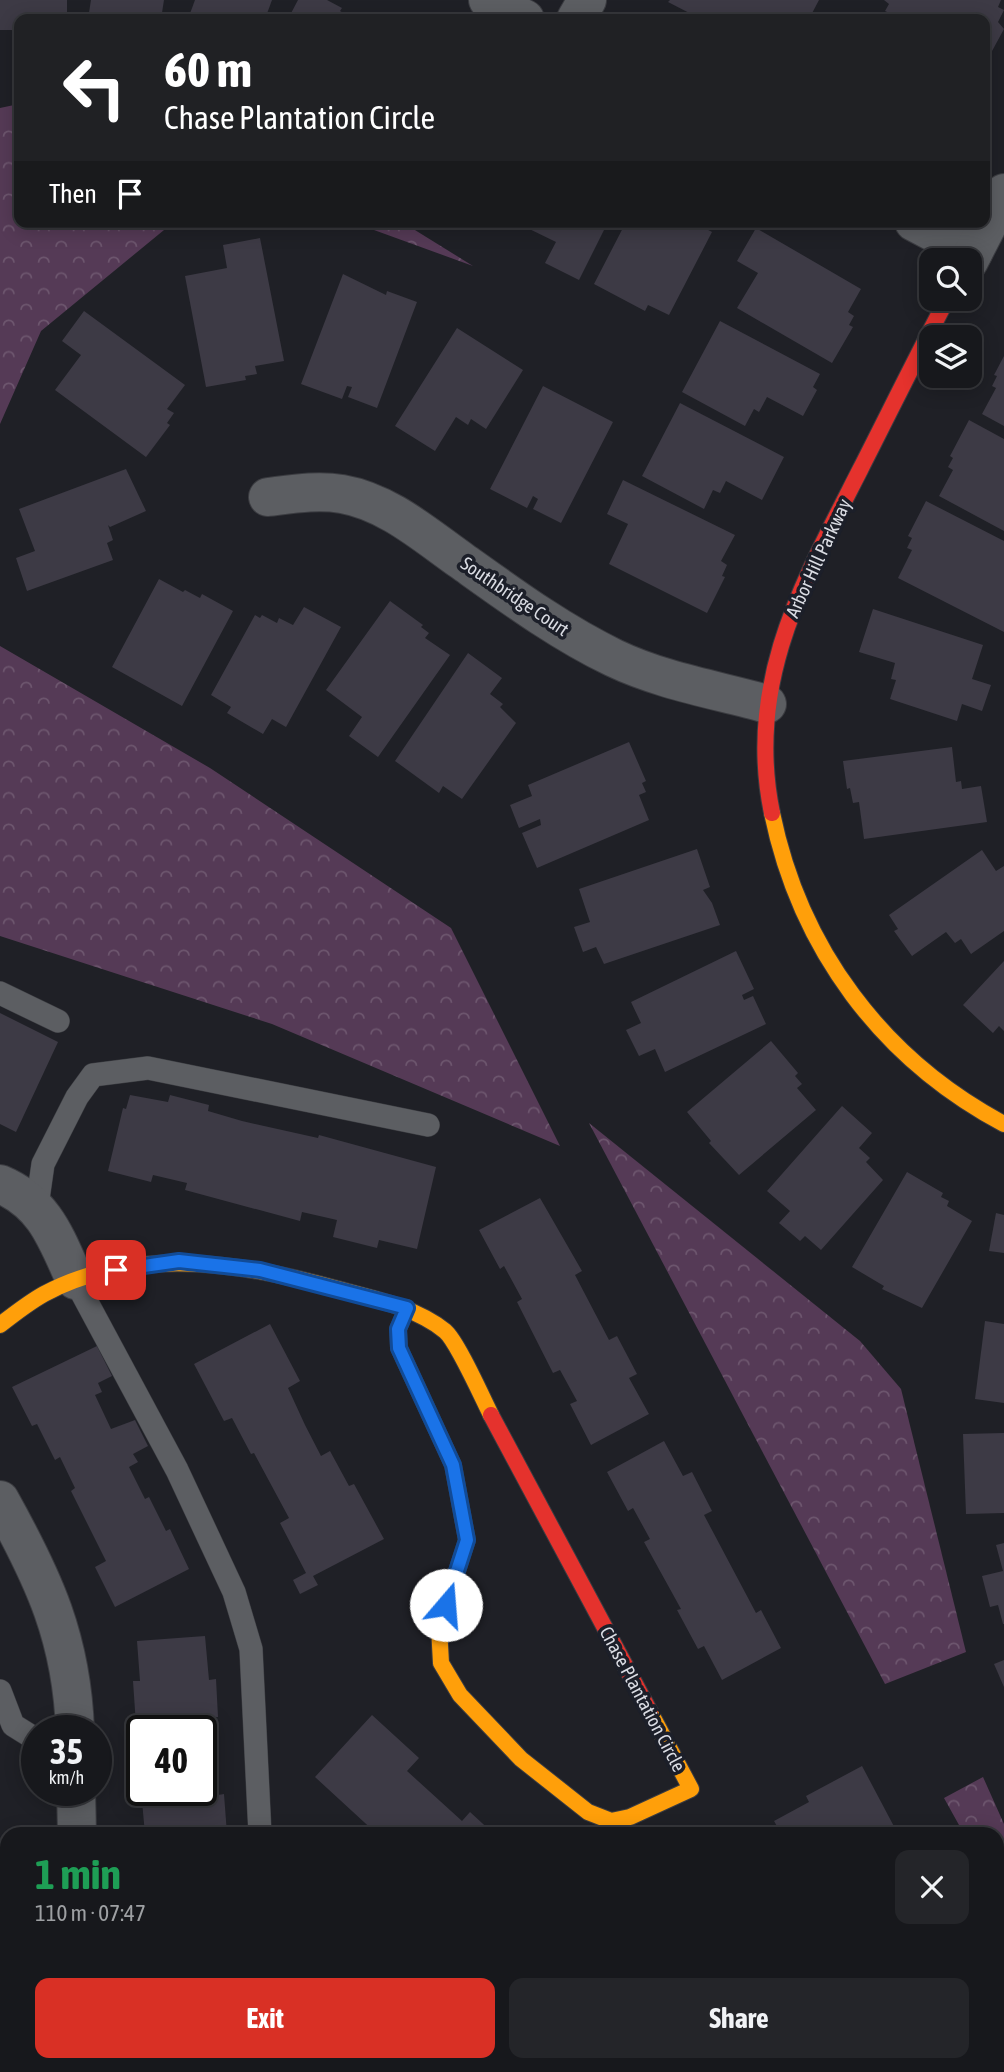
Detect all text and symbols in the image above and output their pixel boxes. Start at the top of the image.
text: 60 m [164,41,252,97]
icon: left [49,42,140,133]
text: Chase Plantation Circle [164,99,435,136]
icon: arrive [111,175,149,213]
text: Then [49,179,97,209]
map controls [919,248,982,388]
button: search [919,248,982,311]
button: layers [919,325,982,388]
street label: Arbor Hill Parkway [781,495,855,621]
street label: Southbridge Court [457,552,573,640]
pin [86,1240,146,1300]
icon: arrive [97,1251,135,1289]
position arrow [409,1568,483,1642]
street label: Chase Plantation Circle [596,1623,690,1775]
speed limit sign: 40 [126,1715,217,1806]
text: 35 [50,1731,83,1771]
text: km/h [49,1767,84,1788]
text: 1 min [35,1850,121,1898]
button: close [895,1850,969,1924]
text: 110 m · 07:47 [35,1900,146,1926]
button: Exit [35,1978,495,2058]
button: Share [509,1978,969,2058]

